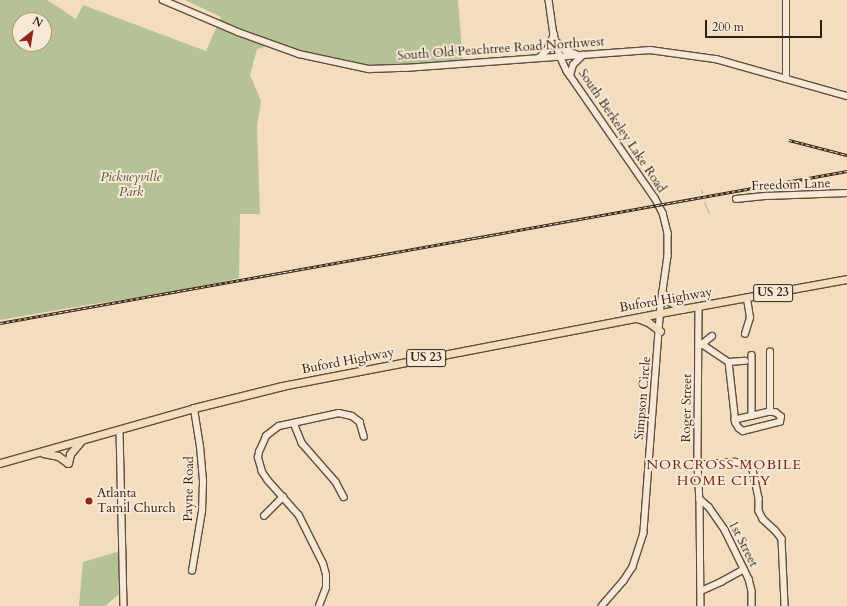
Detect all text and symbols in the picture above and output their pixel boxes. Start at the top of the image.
north arrow [12,12,52,52]
scale bar [707,12,824,38]
text: N [30,13,46,31]
text: 200 m [712,19,744,35]
street label: South Old Peachtree Road Northwest [397,34,605,64]
street label: South Berkeley Lake Road [575,66,669,196]
park label: Pickneyville Park [101,170,161,201]
street label: Freedom Lane [751,176,831,194]
road number: US 23 [753,283,793,303]
street label: Buford Highway [618,284,714,316]
street label: Buford Highway [300,344,396,378]
road number: US 23 [406,348,446,368]
street label: Simpson Circle [632,356,654,440]
street label: Roger Street [679,374,695,442]
street label: Payne Road [181,456,197,522]
district label: NORCROSS MOBILE HOME CITY [646,457,802,490]
place label: Atlanta Tamil Church [97,486,176,517]
marker: Atlanta Tamil Church [84,496,94,506]
street label: 1st Street [725,518,761,570]

